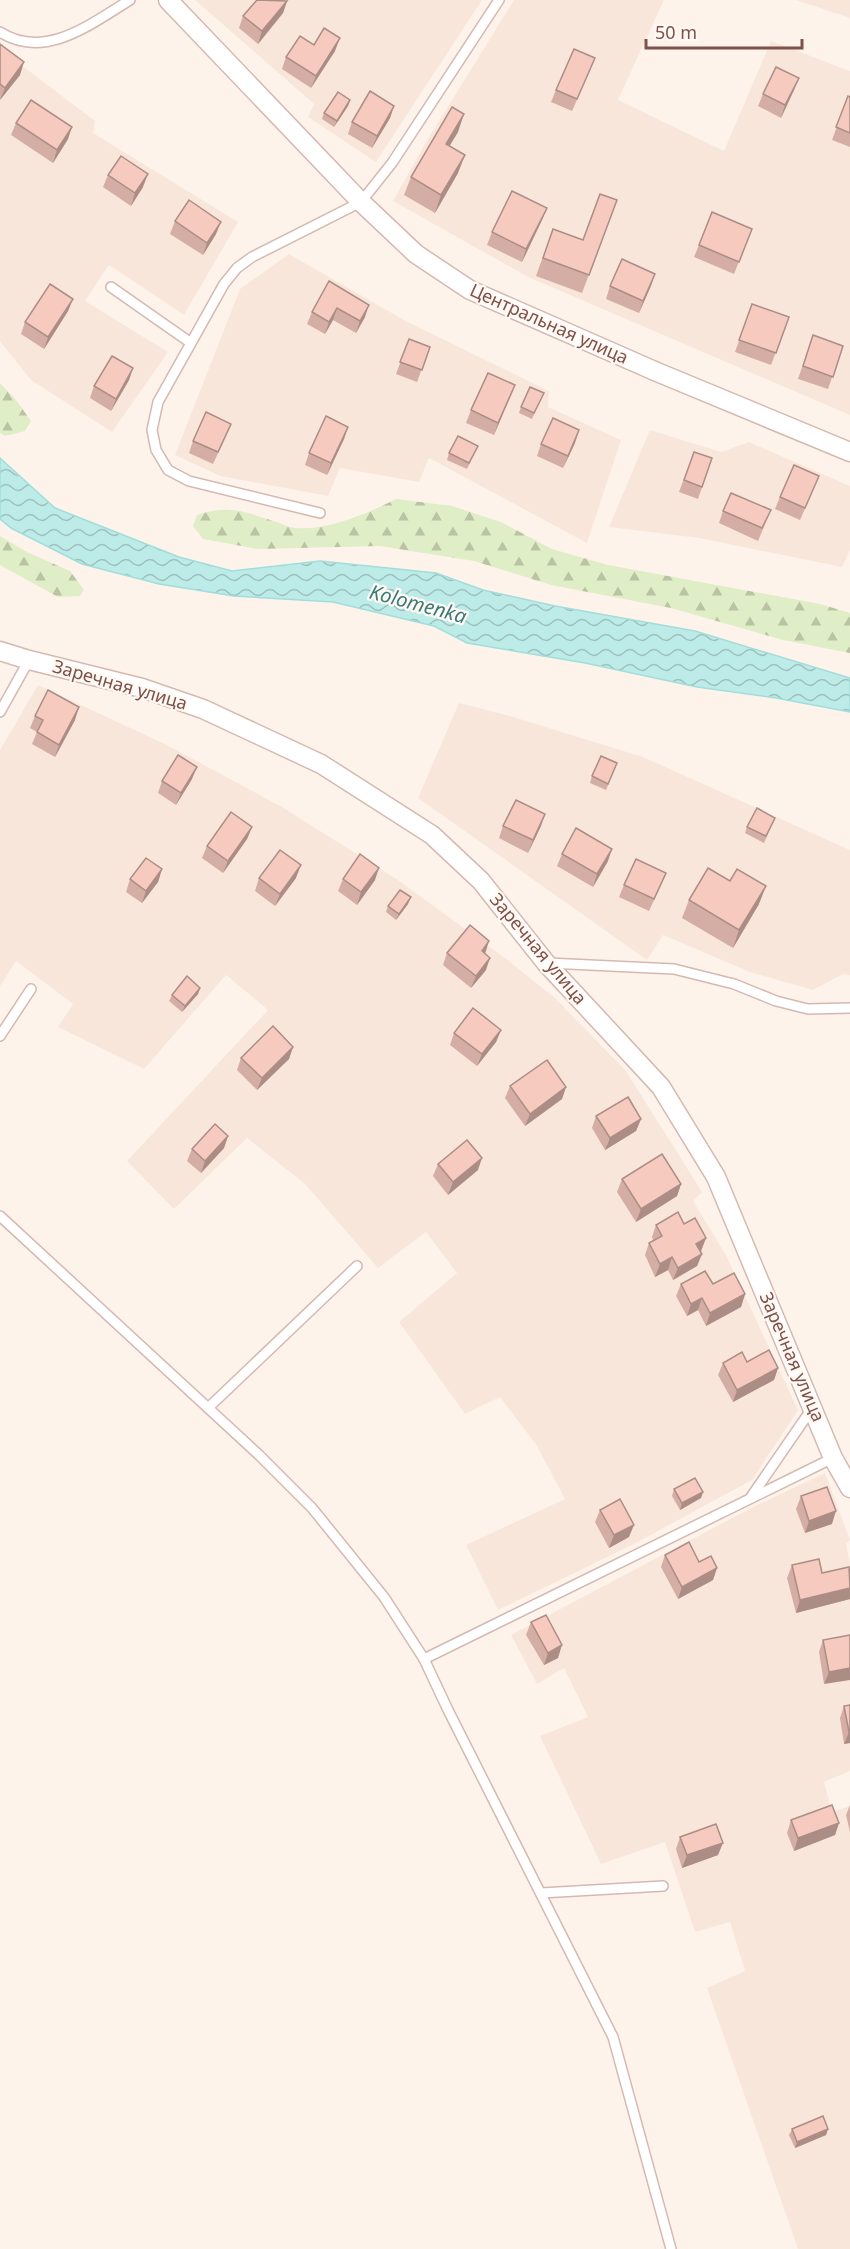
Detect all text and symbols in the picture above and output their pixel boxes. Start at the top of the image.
scale bar [646,12,802,50]
text: 50 m [655,20,697,44]
street label: Центральная улица [466,277,632,369]
water label: Kolomenka [367,578,470,629]
street label: Заречная улица [50,653,190,715]
street label: Заречная улица [485,887,593,1009]
street label: Заречная улица [755,1288,831,1425]

